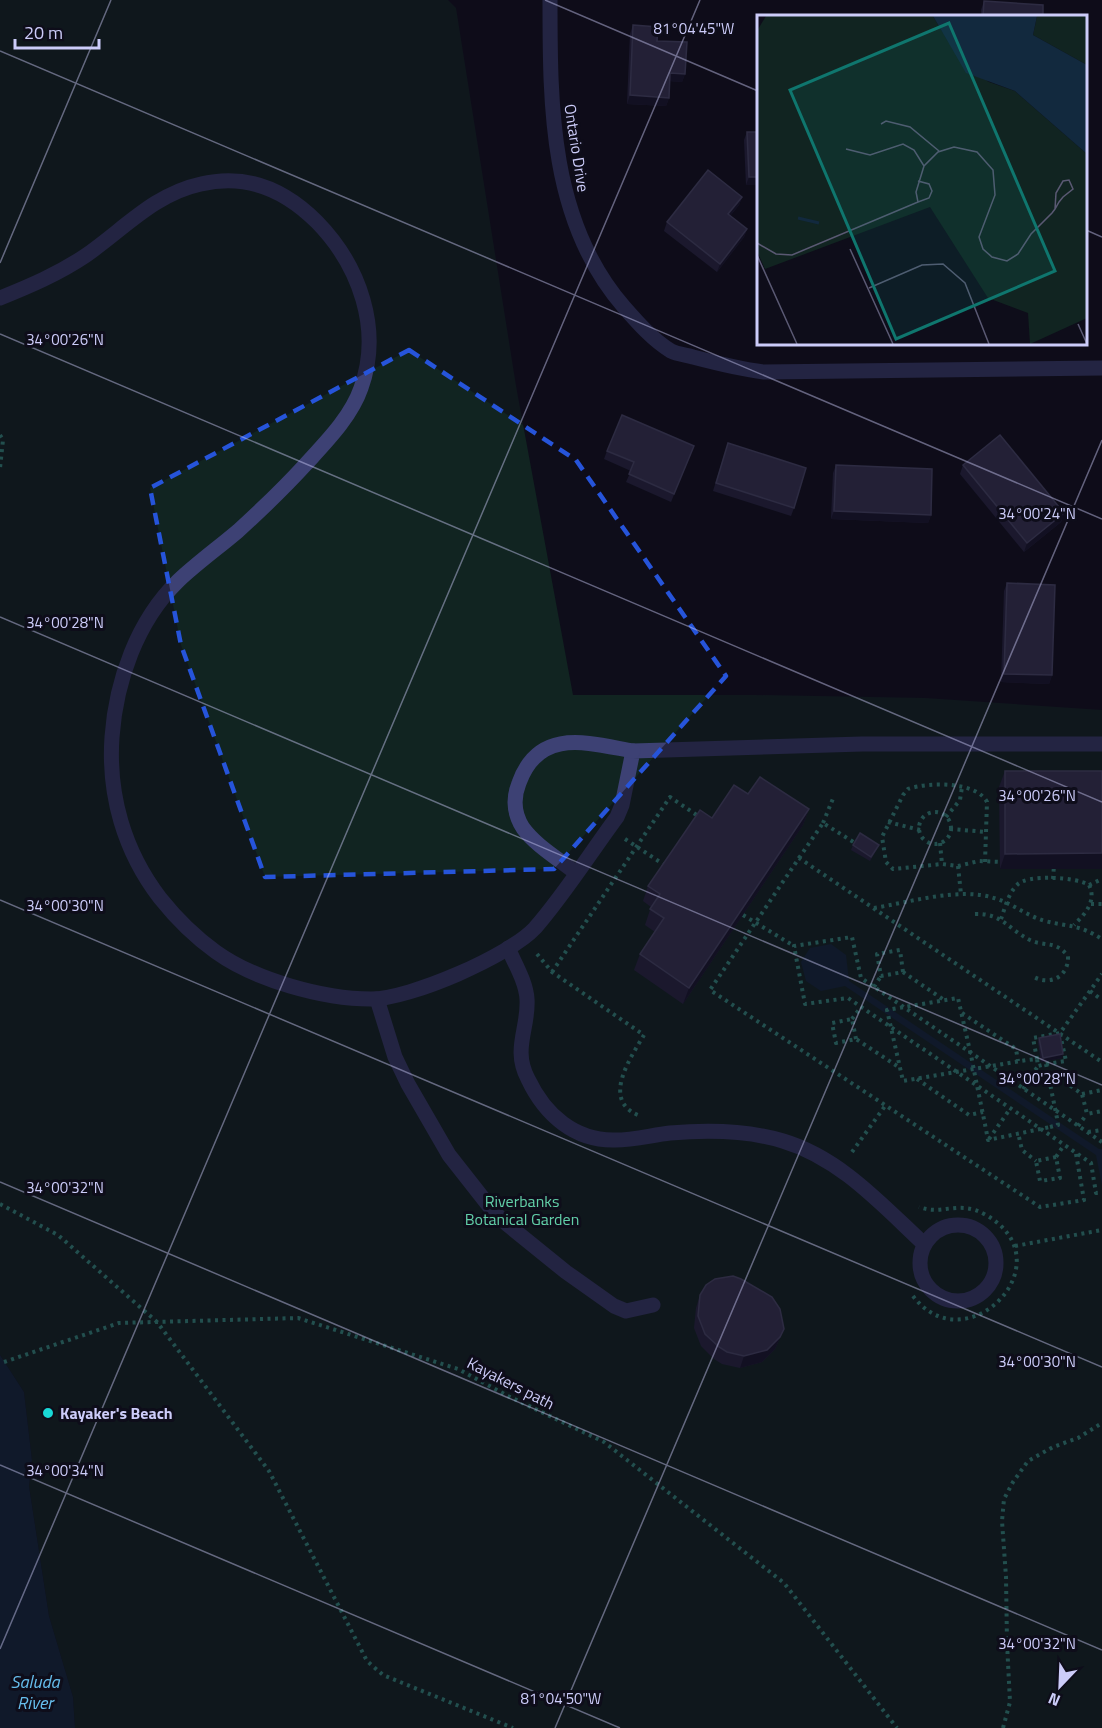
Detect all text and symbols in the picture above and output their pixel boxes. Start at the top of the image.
scale bar [15,12,99,50]
inset map [757,15,1087,345]
text: 81°04'45"W [654,17,734,40]
text: 20 m [24,19,63,46]
street label: Ontario Drive [558,102,596,194]
text: 34°00'26"N [26,328,104,351]
text: 34°00'24"N [998,502,1076,525]
text: 34°00'28"N [26,611,104,634]
text: 34°00'26"N [998,784,1076,807]
text: 34°00'30"N [26,894,104,917]
text: 34°00'28"N [998,1067,1076,1090]
text: 34°00'32"N [26,1176,104,1199]
park label: Riverbanks Botanical Garden [465,1189,579,1231]
text: 34°00'30"N [998,1350,1076,1373]
street label: Kayakers path [463,1351,559,1415]
place label: Kayaker's Beach [60,1401,173,1425]
marker: Kayaker's Beach [41,1406,55,1420]
text: 34°00'34"N [26,1459,104,1482]
text: 34°00'32"N [998,1632,1076,1655]
north arrow [1030,1656,1090,1716]
water label: Saluda River [11,1668,60,1716]
text: 81°04'50"W [521,1687,601,1710]
text: N [1044,1687,1064,1713]

